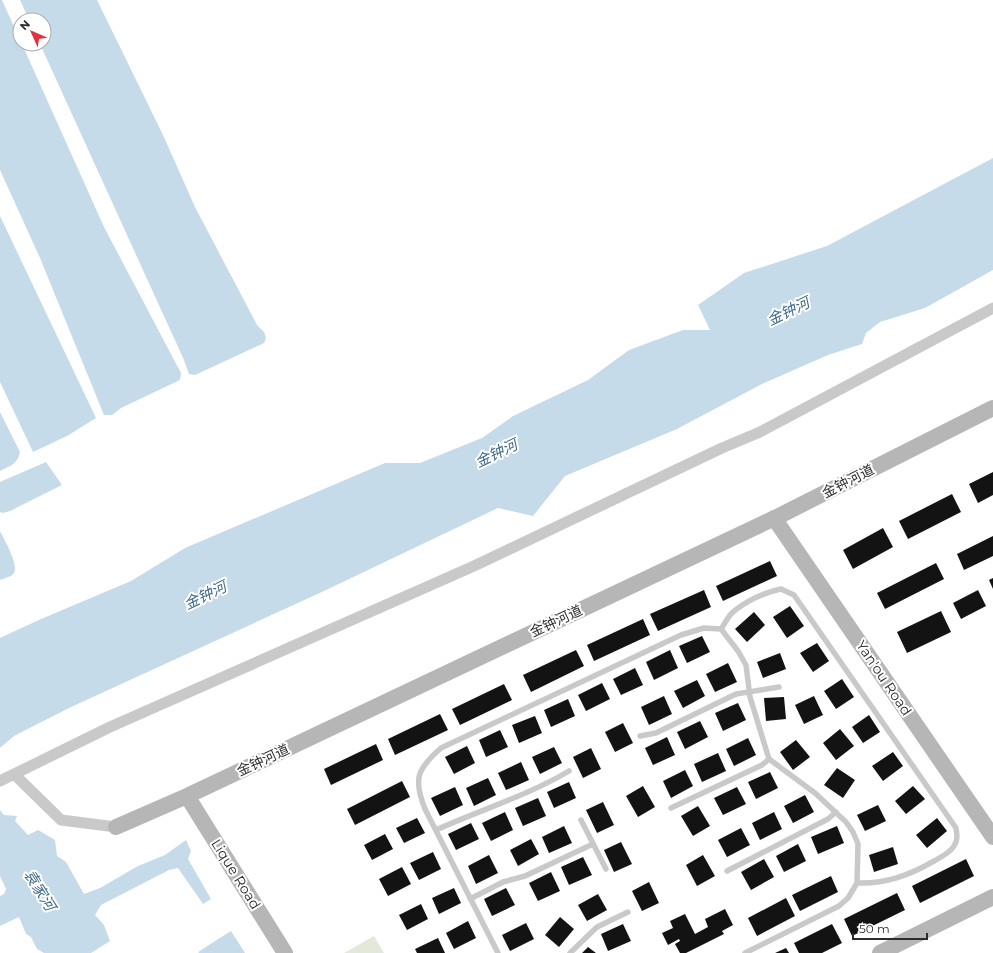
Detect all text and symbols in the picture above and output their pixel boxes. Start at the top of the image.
north arrow [12,12,52,52]
text: N [17,17,33,33]
water label: 金钟河 [764,291,815,329]
water label: 金钟河 [472,433,523,471]
street label: 金钟河道 [819,460,877,502]
water label: 金钟河 [181,575,232,613]
street label: 金钟河道 [527,601,585,641]
street label: Yan'ou Road [852,637,916,719]
street label: 金钟河道 [234,740,292,780]
street label: Lique Road [207,835,265,913]
water label: 袁家河 [20,866,62,917]
scale bar [853,915,927,941]
text: 50 m [859,921,890,936]

